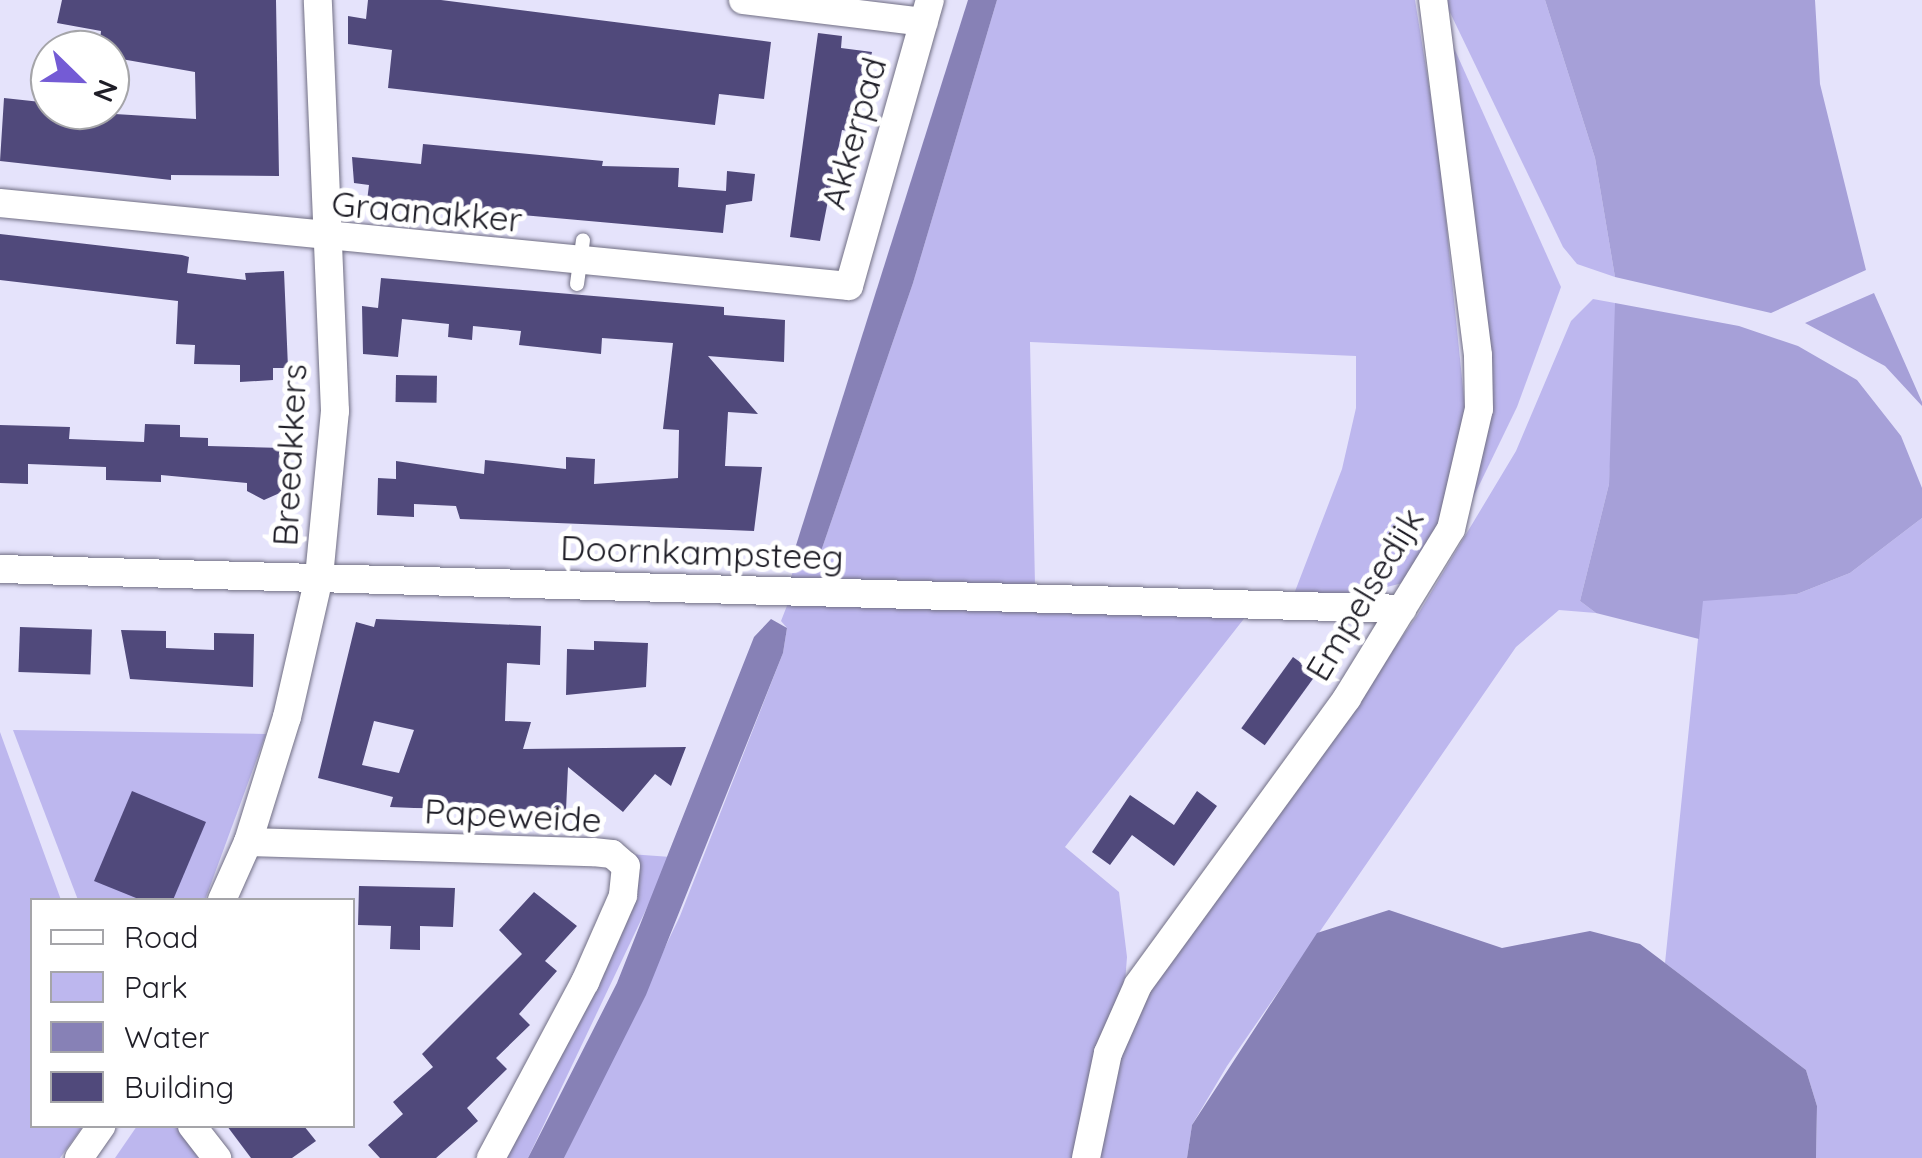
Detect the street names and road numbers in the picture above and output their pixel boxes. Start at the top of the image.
street label: Akkerpad [811,52,895,214]
street label: Graanakker [330,182,524,240]
street label: Breeakkers [263,363,315,547]
street label: Empelsedijk [1296,500,1432,688]
street label: Doornkampsteeg [560,526,844,578]
street label: Papeweide [423,789,603,841]

